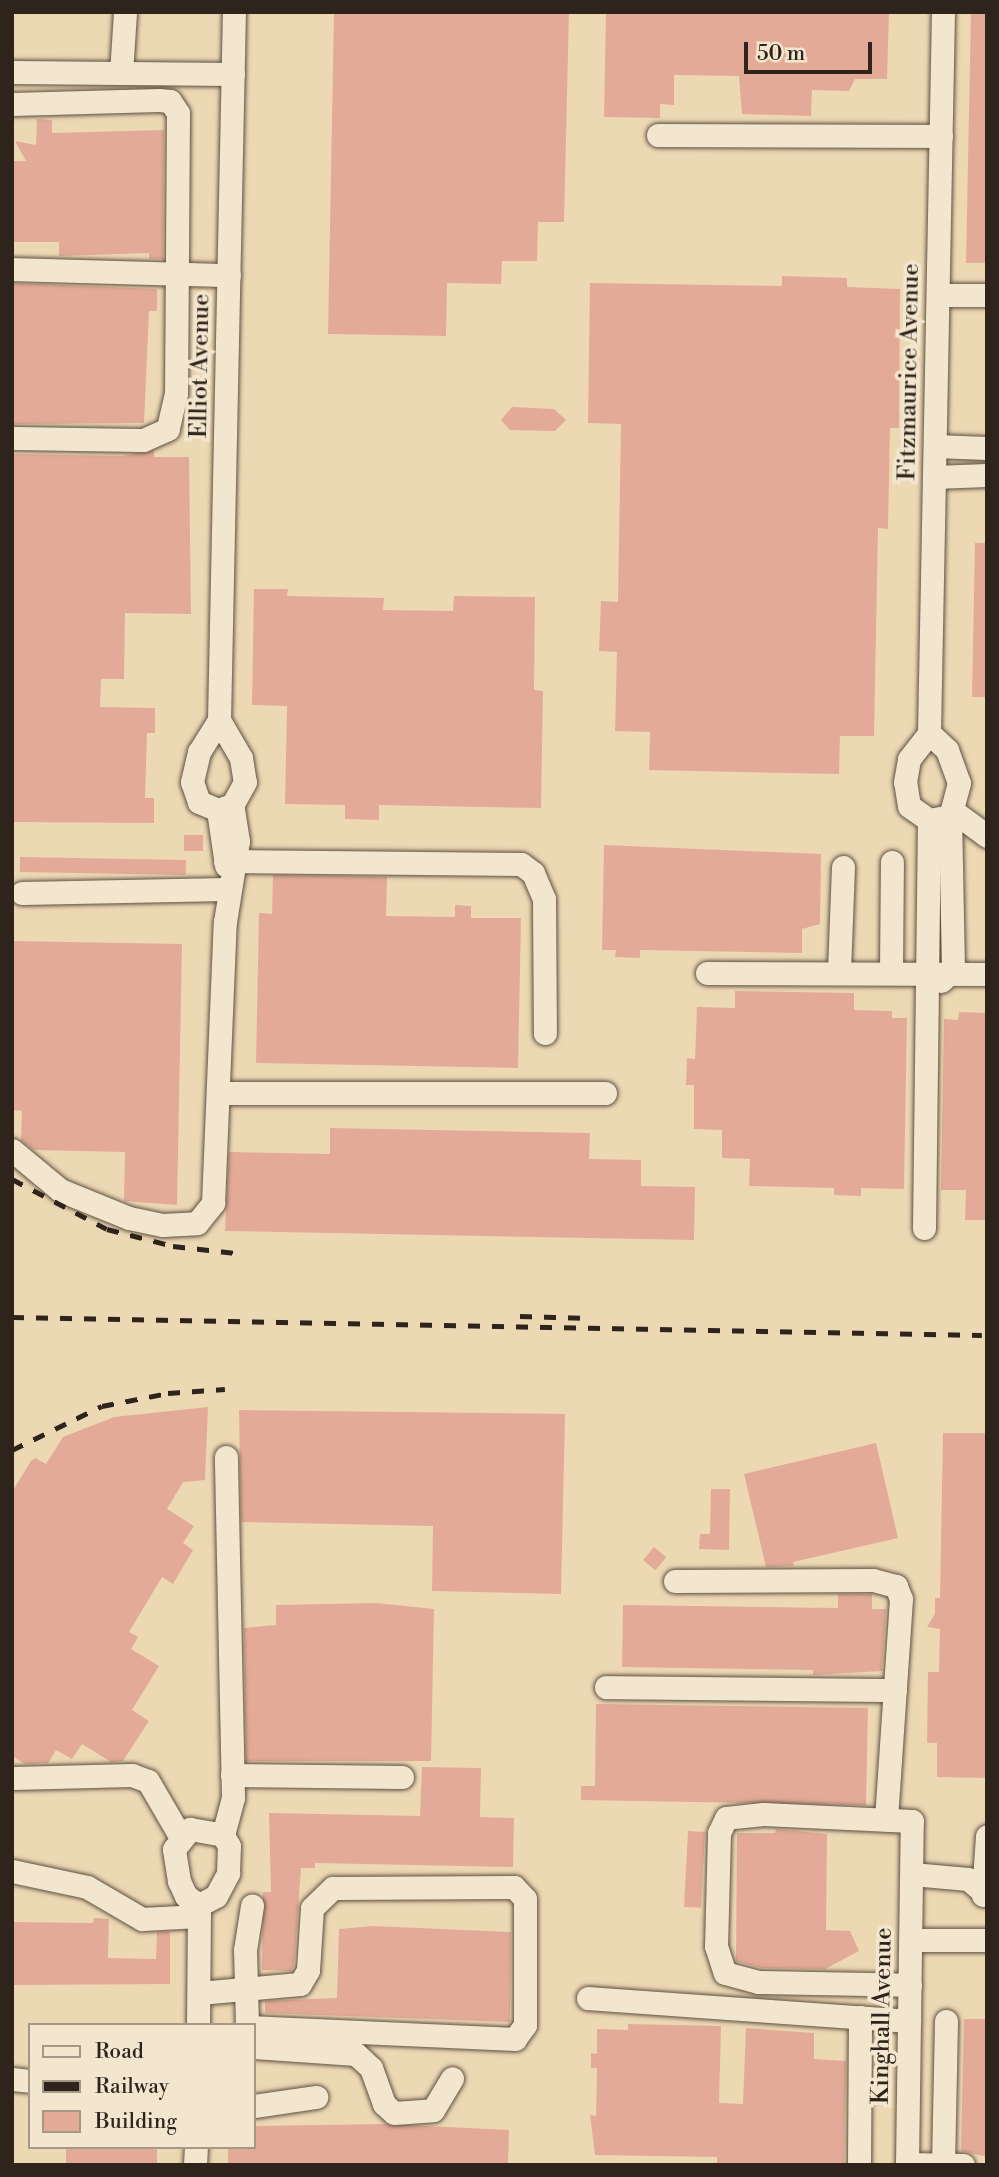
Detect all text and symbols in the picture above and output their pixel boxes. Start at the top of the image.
scale bar [747,28,875,72]
text: 50 m [757,41,805,67]
street label: Fitzmaurice Avenue [894,263,926,481]
street label: Elliot Avenue [185,293,217,439]
street label: Kinghall Avenue [867,1927,899,2105]
legend [28,2023,256,2149]
text: Road [95,2039,144,2065]
text: Railway [95,2074,169,2100]
text: Building [95,2109,177,2135]

